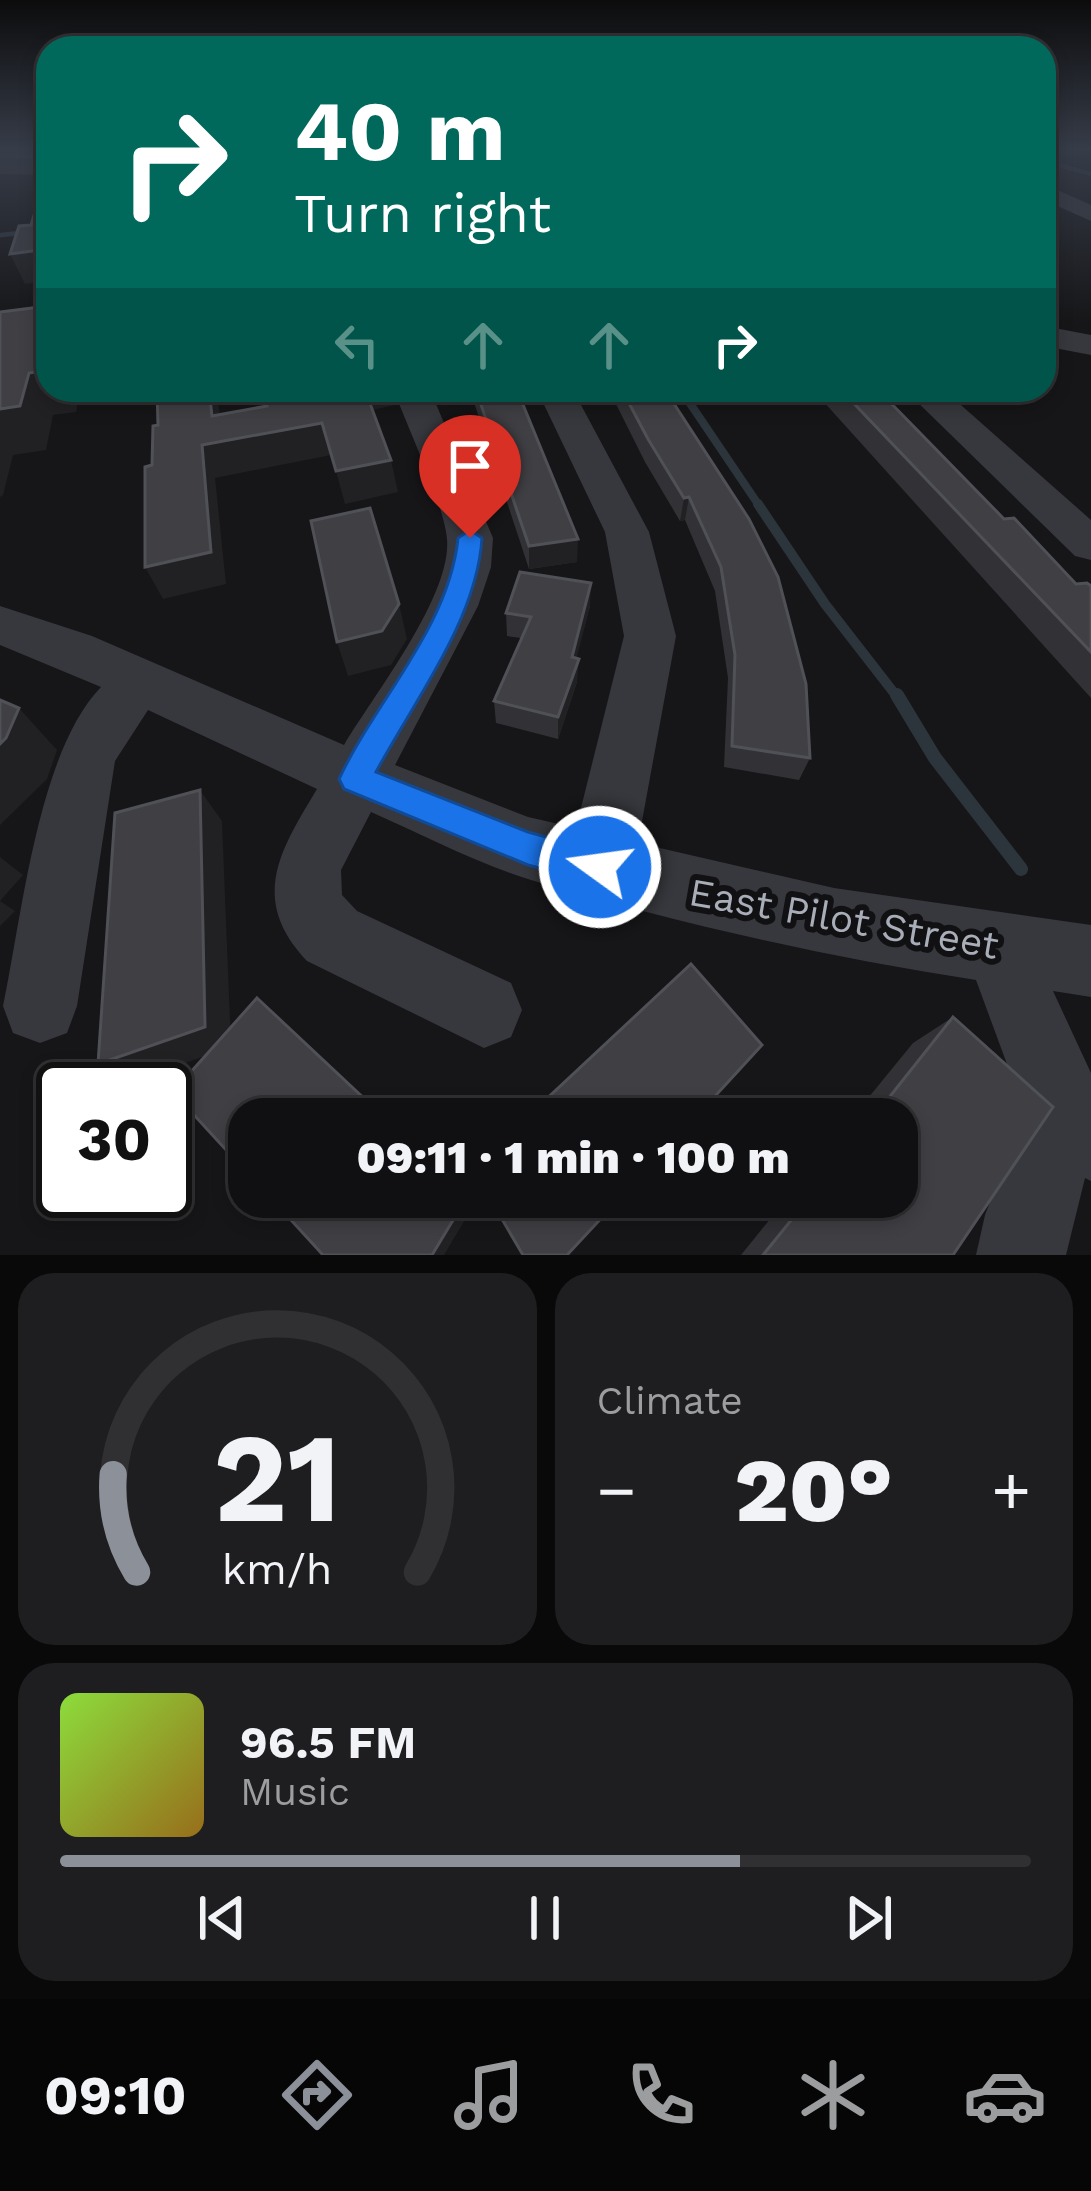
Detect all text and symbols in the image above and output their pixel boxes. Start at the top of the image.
text: 40 m [294,82,505,180]
icon: right [96,84,252,240]
text: Turn right [294,182,551,245]
icon: left [324,312,390,378]
icon: ahead [450,312,516,378]
icon: ahead [576,312,642,378]
icon: right [702,312,768,378]
pin [419,415,521,538]
icon: arrive [437,433,503,499]
position arrow [537,804,663,930]
street label: East Pilot Street [686,869,1002,968]
speed limit sign: 30 [36,1062,192,1218]
text: 09:11 · 1 min · 100 m [356,1131,790,1184]
text: Climate [597,1378,743,1423]
text: 21 [213,1405,341,1551]
text: 20° [735,1437,893,1543]
text: − [597,1452,636,1529]
text: + [991,1452,1031,1529]
text: km/h [222,1544,332,1594]
text: 96.5 FM [240,1716,416,1769]
text: Music [240,1769,350,1814]
icon: previous [189,1885,255,1951]
icon: pause [512,1885,578,1951]
icon: next [836,1885,902,1951]
icon: directions [275,2053,359,2137]
icon: music [447,2053,531,2137]
icon: phone [619,2053,703,2137]
icon: climate [791,2053,875,2137]
icon: car [963,2053,1047,2137]
text: 09:10 [44,2064,186,2127]

